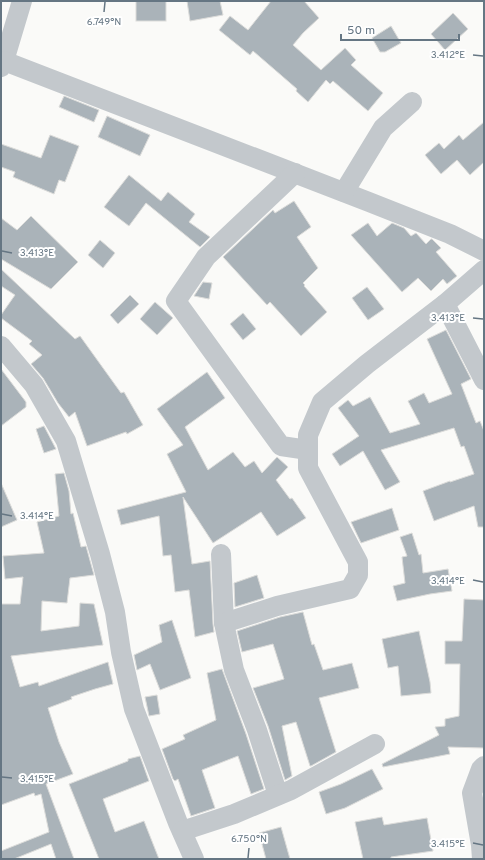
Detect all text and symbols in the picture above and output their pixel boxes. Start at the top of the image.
text: 6.749°N [87,16,121,29]
scale bar [341,16,459,42]
text: 50 m [347,23,375,39]
text: 3.412°E [431,49,465,62]
text: 3.413°E [20,247,54,260]
text: 3.413°E [431,312,465,325]
text: 3.414°E [20,510,54,523]
text: 3.414°E [431,575,465,588]
text: 3.415°E [20,773,54,786]
text: 6.750°N [231,833,267,846]
text: 3.415°E [431,838,465,851]

